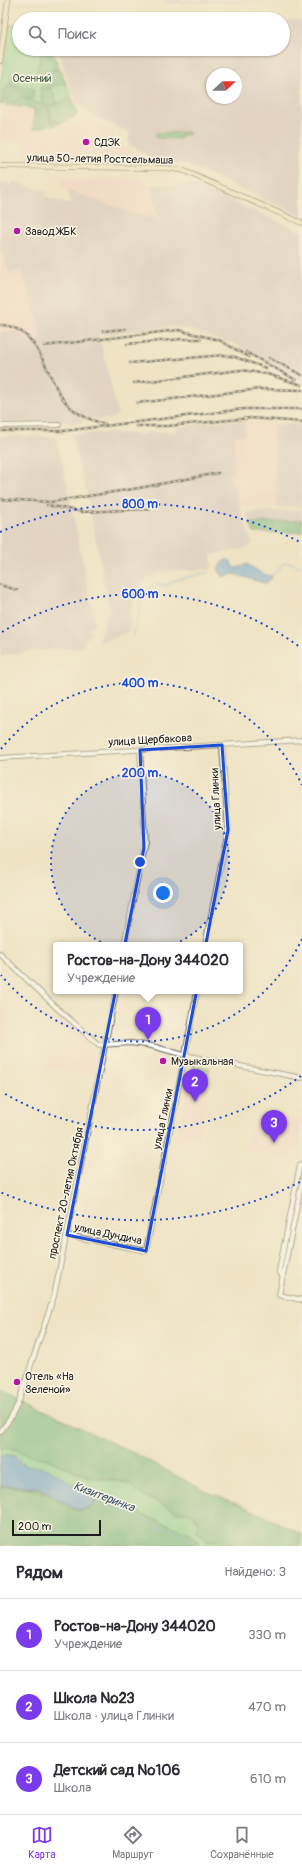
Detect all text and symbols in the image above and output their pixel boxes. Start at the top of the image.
search box [12,12,290,56]
icon: search [26,23,48,45]
text: Поиск [58,25,97,44]
north arrow [206,68,242,104]
park label: Осенний [12,72,52,85]
place label: СДЭК [94,136,120,149]
marker: СДЭК [81,137,91,147]
street label: улица 50-летия Ростсельмаша [26,151,173,167]
place label: Завод ЖБК [25,225,77,238]
marker: Завод ЖБК [12,226,22,236]
text: 800 m [122,497,158,512]
text: 600 m [122,587,159,602]
text: 400 m [121,676,159,691]
street label: улица Щербакова [107,731,192,749]
text: 200 m [122,766,159,781]
street label: улица Глинки [208,768,224,831]
centre of rings [133,855,147,869]
your location [153,883,173,903]
popup [53,942,243,994]
text: Ростов-на-Дону 344020 [67,951,229,970]
text: Учреждение [67,970,135,986]
pin: 1 [135,1007,161,1040]
place label: Музыкальная [171,1055,233,1068]
marker: Музыкальная [158,1056,168,1066]
pin: 2 [182,1069,208,1102]
street label: улица Глинки [150,1087,176,1152]
pin: 3 [261,1110,287,1143]
street label: проспект 20-летия Октября [46,1126,86,1260]
street label: улица Дундича [72,1220,143,1248]
place label: Отель «На Зеленой» [25,1370,74,1396]
marker: Отель «На Зеленой» [12,1377,22,1387]
water label: Кизитеринка [71,1479,138,1516]
scale bar [12,1518,101,1537]
text: 200 m [18,1520,51,1533]
text: Рядом [16,1562,63,1583]
text: Найдено: 3 [224,1564,286,1580]
text: Ростов-на-Дону 344020 [54,1617,216,1636]
text: 1 [26,1627,32,1643]
text: 330 m [248,1627,286,1643]
text: Учреждение [54,1636,122,1652]
text: Школа №23 [54,1689,135,1708]
text: 2 [25,1699,33,1715]
text: 470 m [248,1699,286,1715]
text: Школа · улица Глинки [54,1708,174,1724]
text: Детский сад №106 [54,1761,180,1780]
text: 3 [25,1771,33,1787]
text: 610 m [250,1771,286,1787]
text: Школа [54,1780,91,1796]
tab: Карта [28,1824,56,1861]
tab: Маршрут [112,1824,154,1861]
tab: Сохранённые [210,1824,274,1861]

